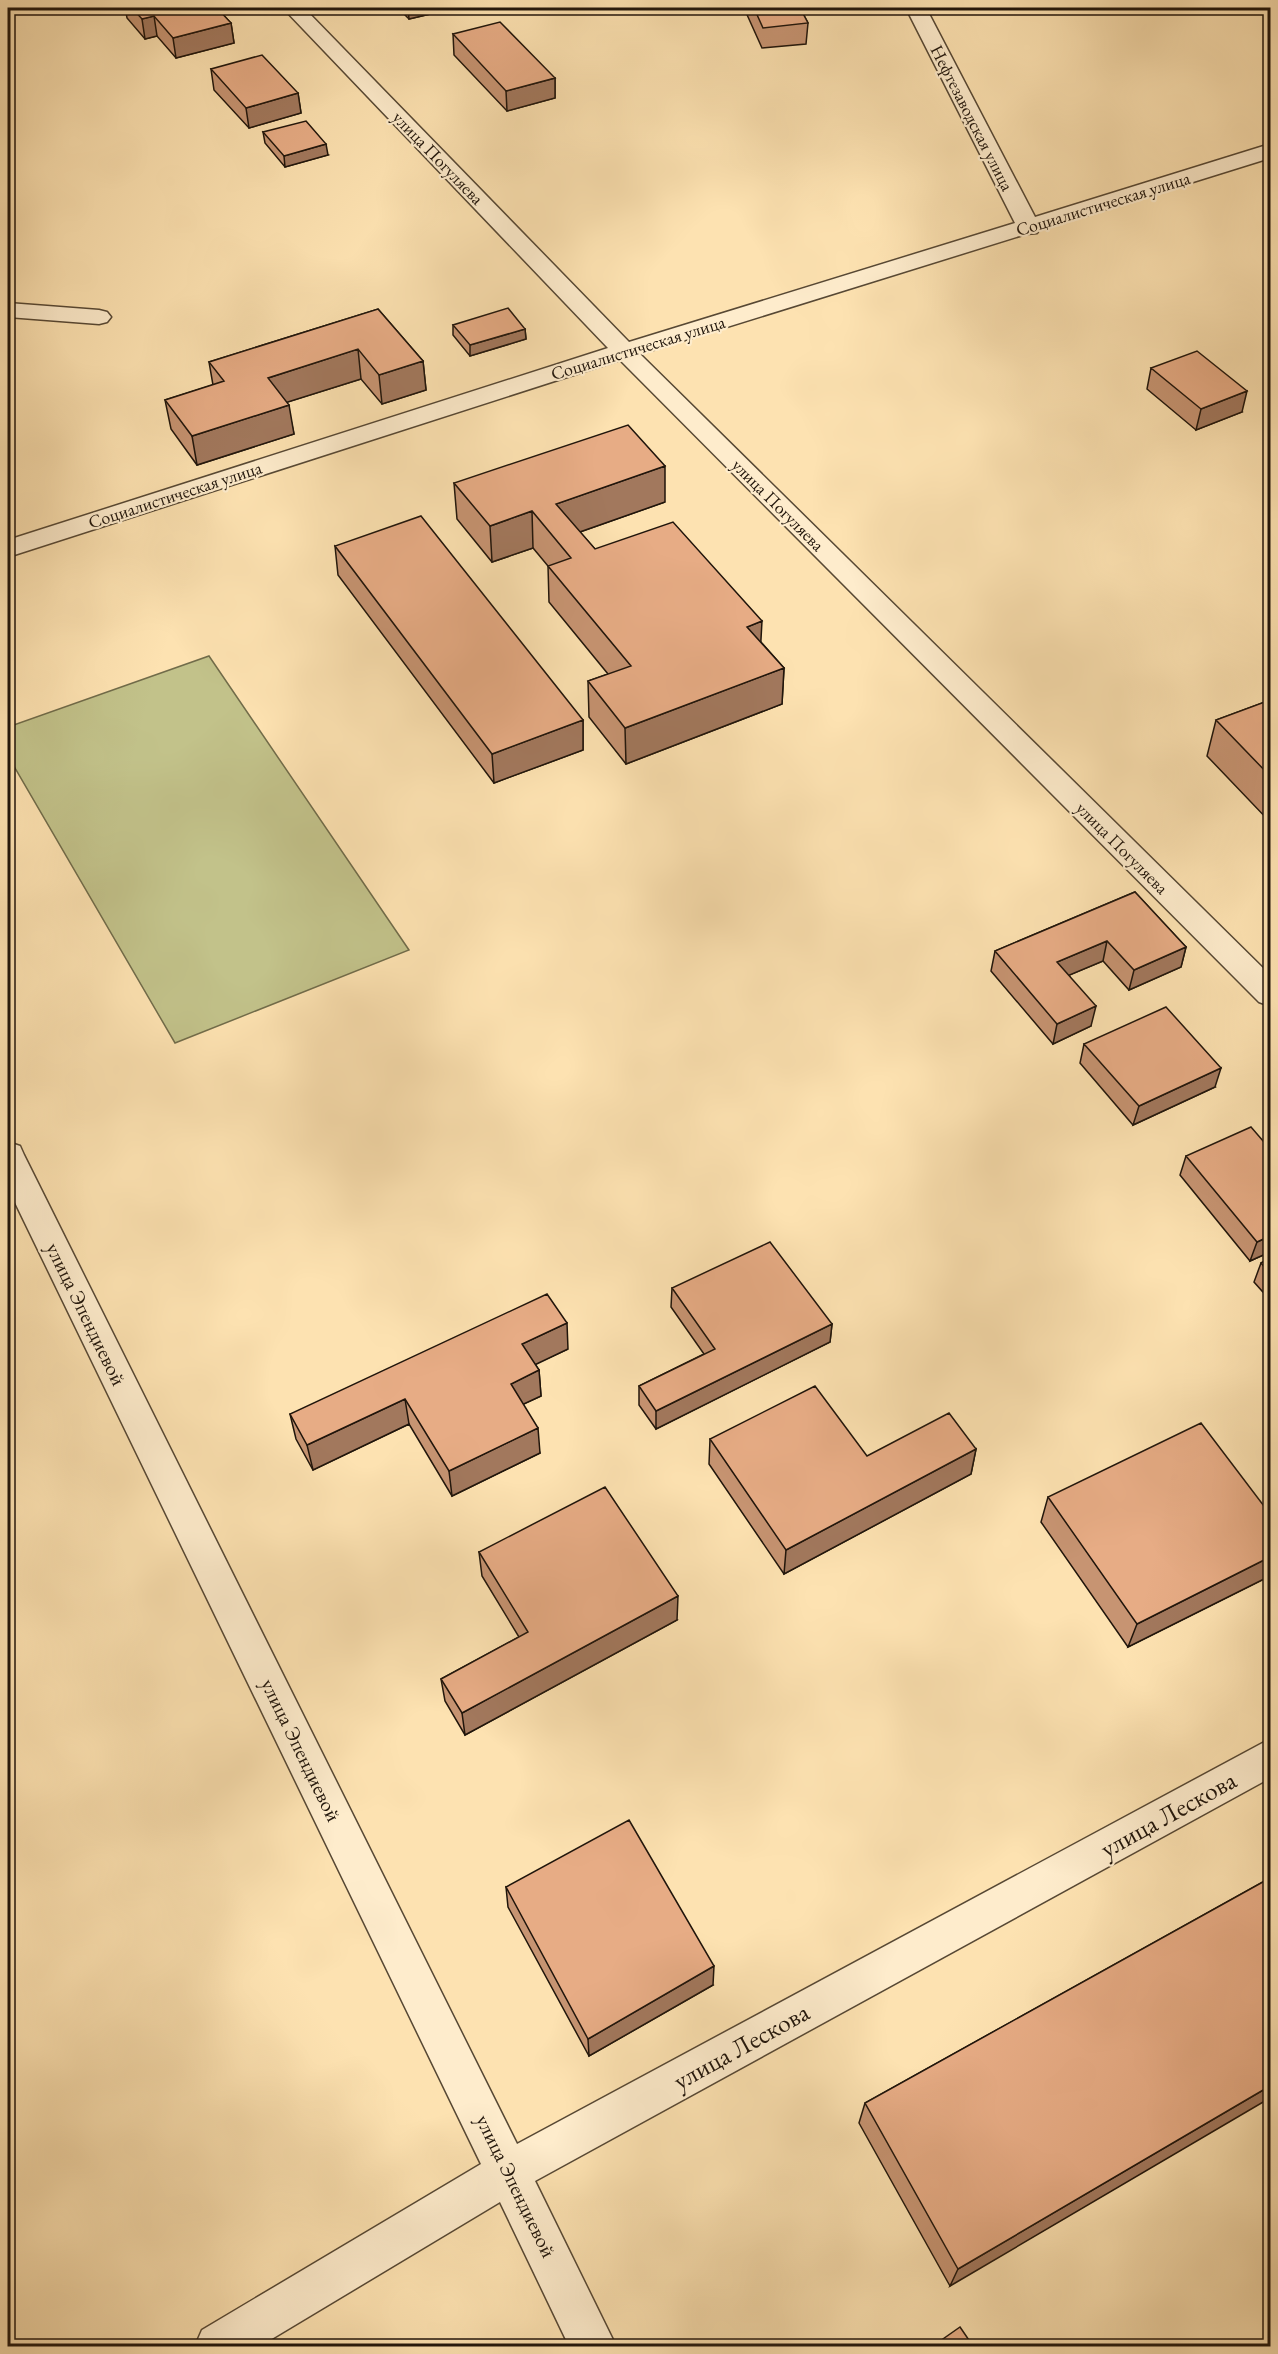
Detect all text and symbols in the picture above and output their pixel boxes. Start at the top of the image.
street label: Нефтезаводская улица [926,41,1020,195]
street label: улица Погуляева [388,106,489,210]
street label: Социалистическая улица [1013,166,1194,241]
street label: Социалистическая улица [548,310,729,385]
street label: улица Погуляева [727,453,830,556]
street label: Социалистическая улица [85,455,265,533]
street label: улица Погуляева [1071,796,1174,899]
street label: улица Эпендиевой [40,1238,133,1390]
street label: улица Эпендиевой [255,1674,348,1826]
street label: улица Лескова [1094,1762,1243,1865]
street label: улица Лескова [667,1994,816,2097]
street label: улица Эпендиевой [470,2110,563,2262]

